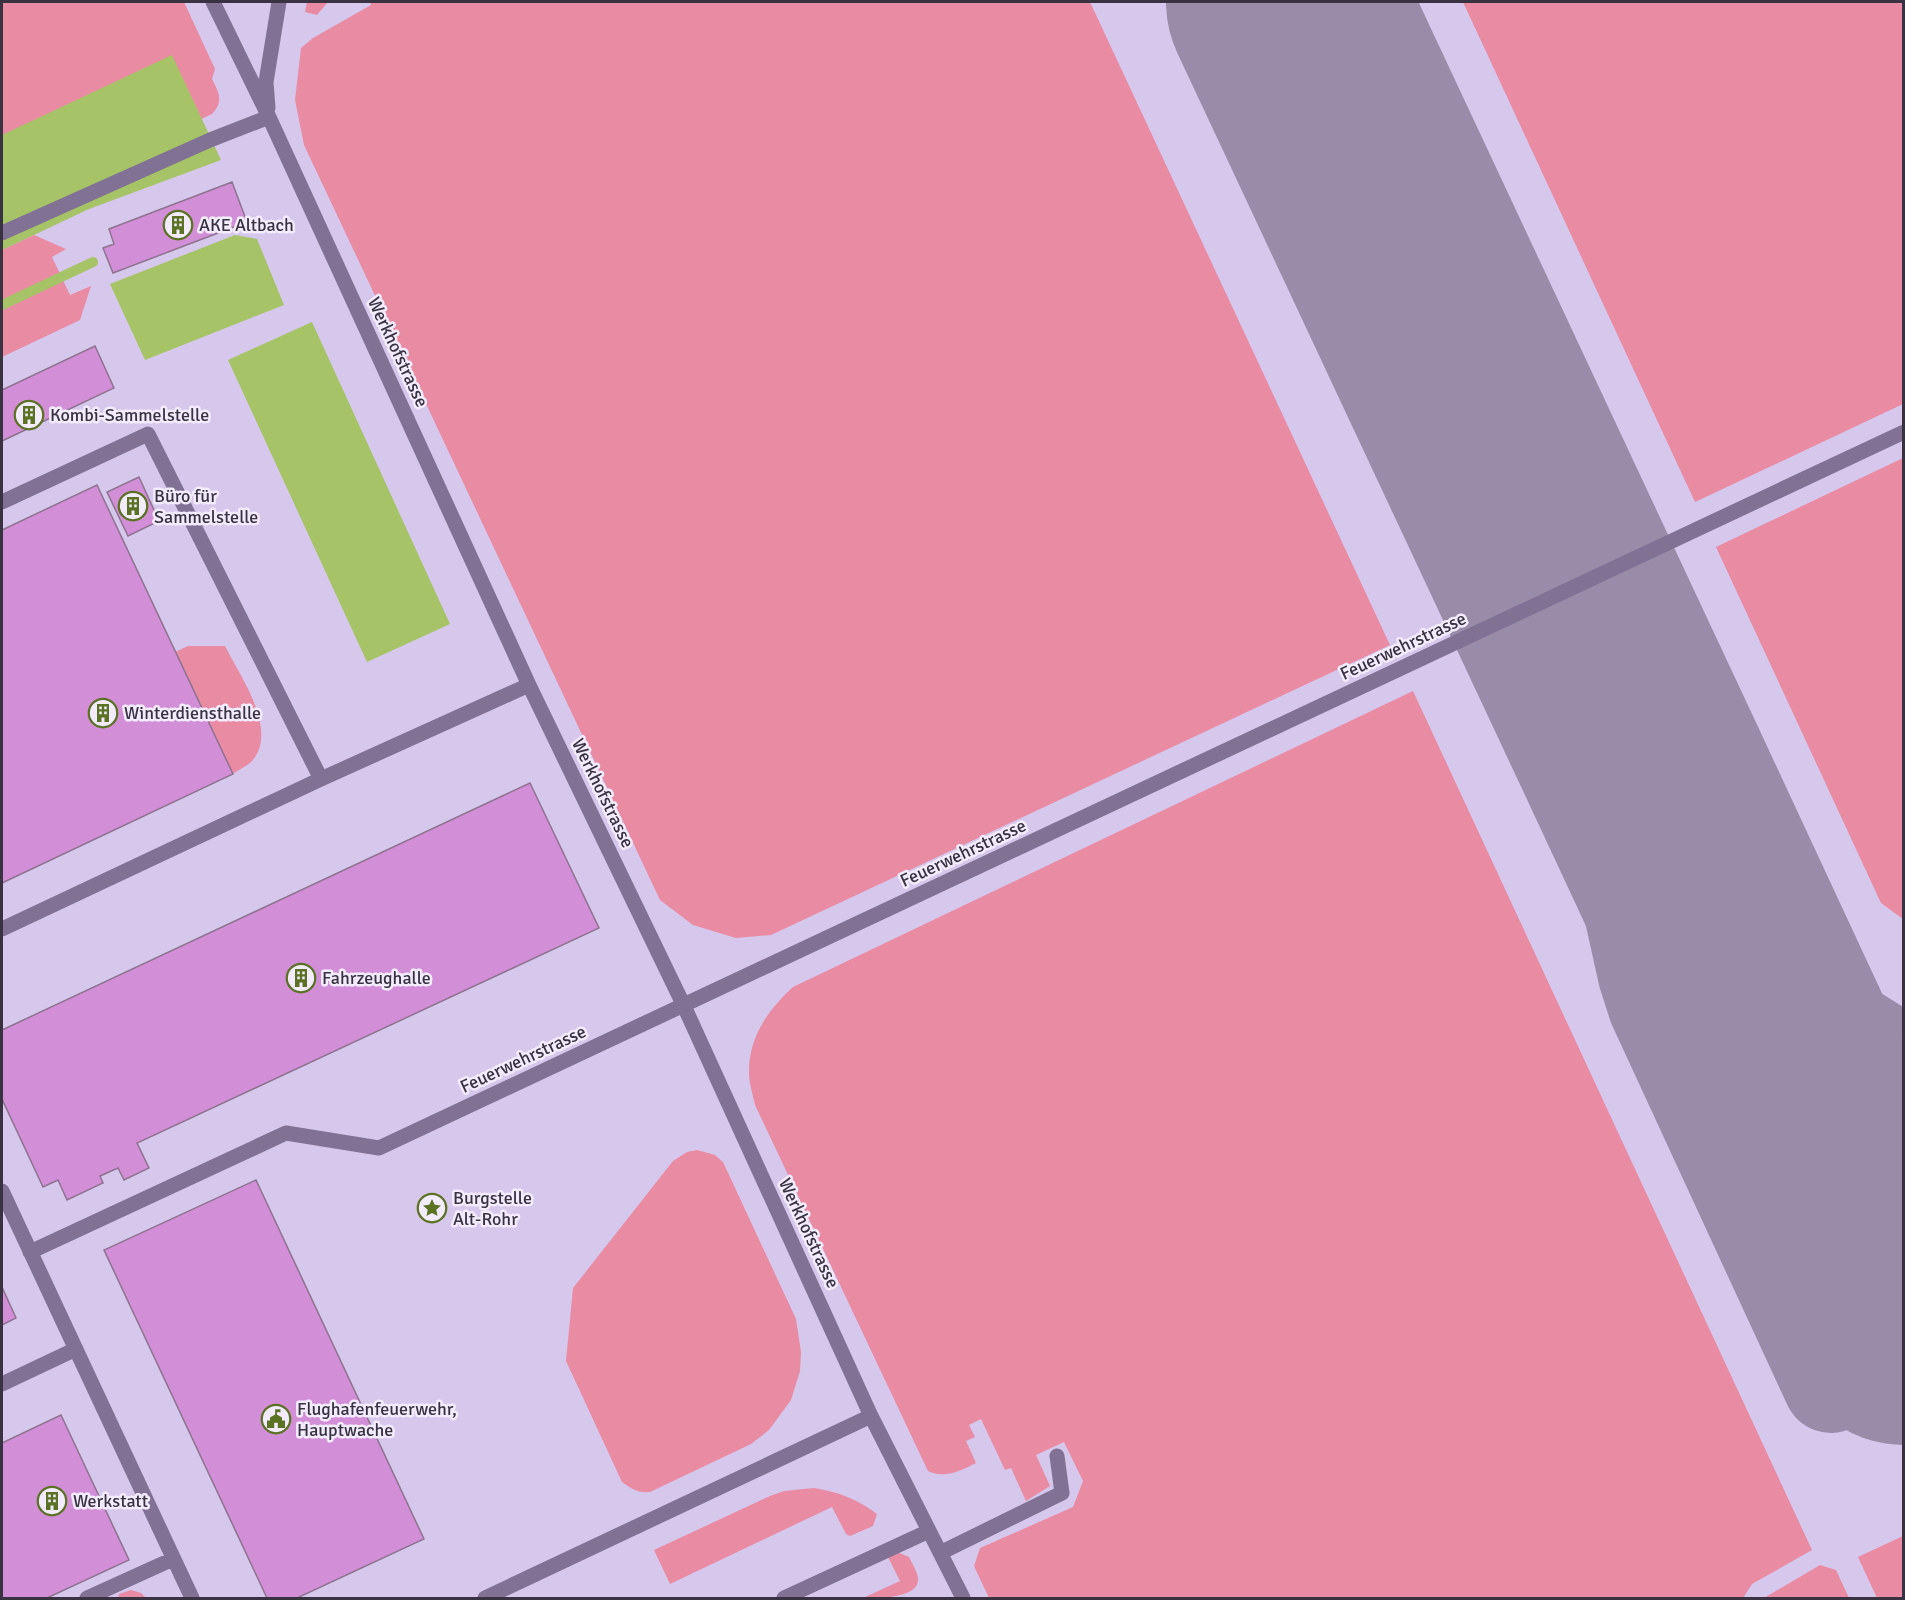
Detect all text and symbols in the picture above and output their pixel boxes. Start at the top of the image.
building icon: AKE Altbach [162,209,194,241]
place label: AKE Altbach [199,214,294,236]
street label: Werkhofstrasse [363,293,433,411]
building icon: Kombi-Sammelstelle [13,399,45,431]
place label: Kombi-Sammelstelle [50,404,209,426]
place label: Büro für Sammelstelle [154,485,258,528]
building icon: Büro für Sammelstelle [117,490,149,522]
street label: Feuerwehrstrasse [1337,607,1469,685]
building icon: Winterdiensthalle [87,697,119,729]
place label: Winterdiensthalle [124,702,261,724]
street label: Werkhofstrasse [567,735,639,851]
street label: Feuerwehrstrasse [897,814,1029,892]
building icon: Fahrzeughalle [285,962,317,994]
place label: Fahrzeughalle [322,967,431,989]
street label: Feuerwehrstrasse [457,1020,589,1098]
street label: Werkhofstrasse [774,1174,844,1292]
place label: Burgstelle Alt-Rohr [453,1187,532,1230]
place icon: Burgstelle Alt-Rohr [416,1192,448,1224]
place label: Flughafenfeuerwehr, Hauptwache [297,1398,457,1441]
public building icon: Flughafenfeuerwehr, Hauptwache [260,1403,292,1435]
building icon: Werkstatt [36,1485,68,1517]
place label: Werkstatt [73,1490,148,1512]

